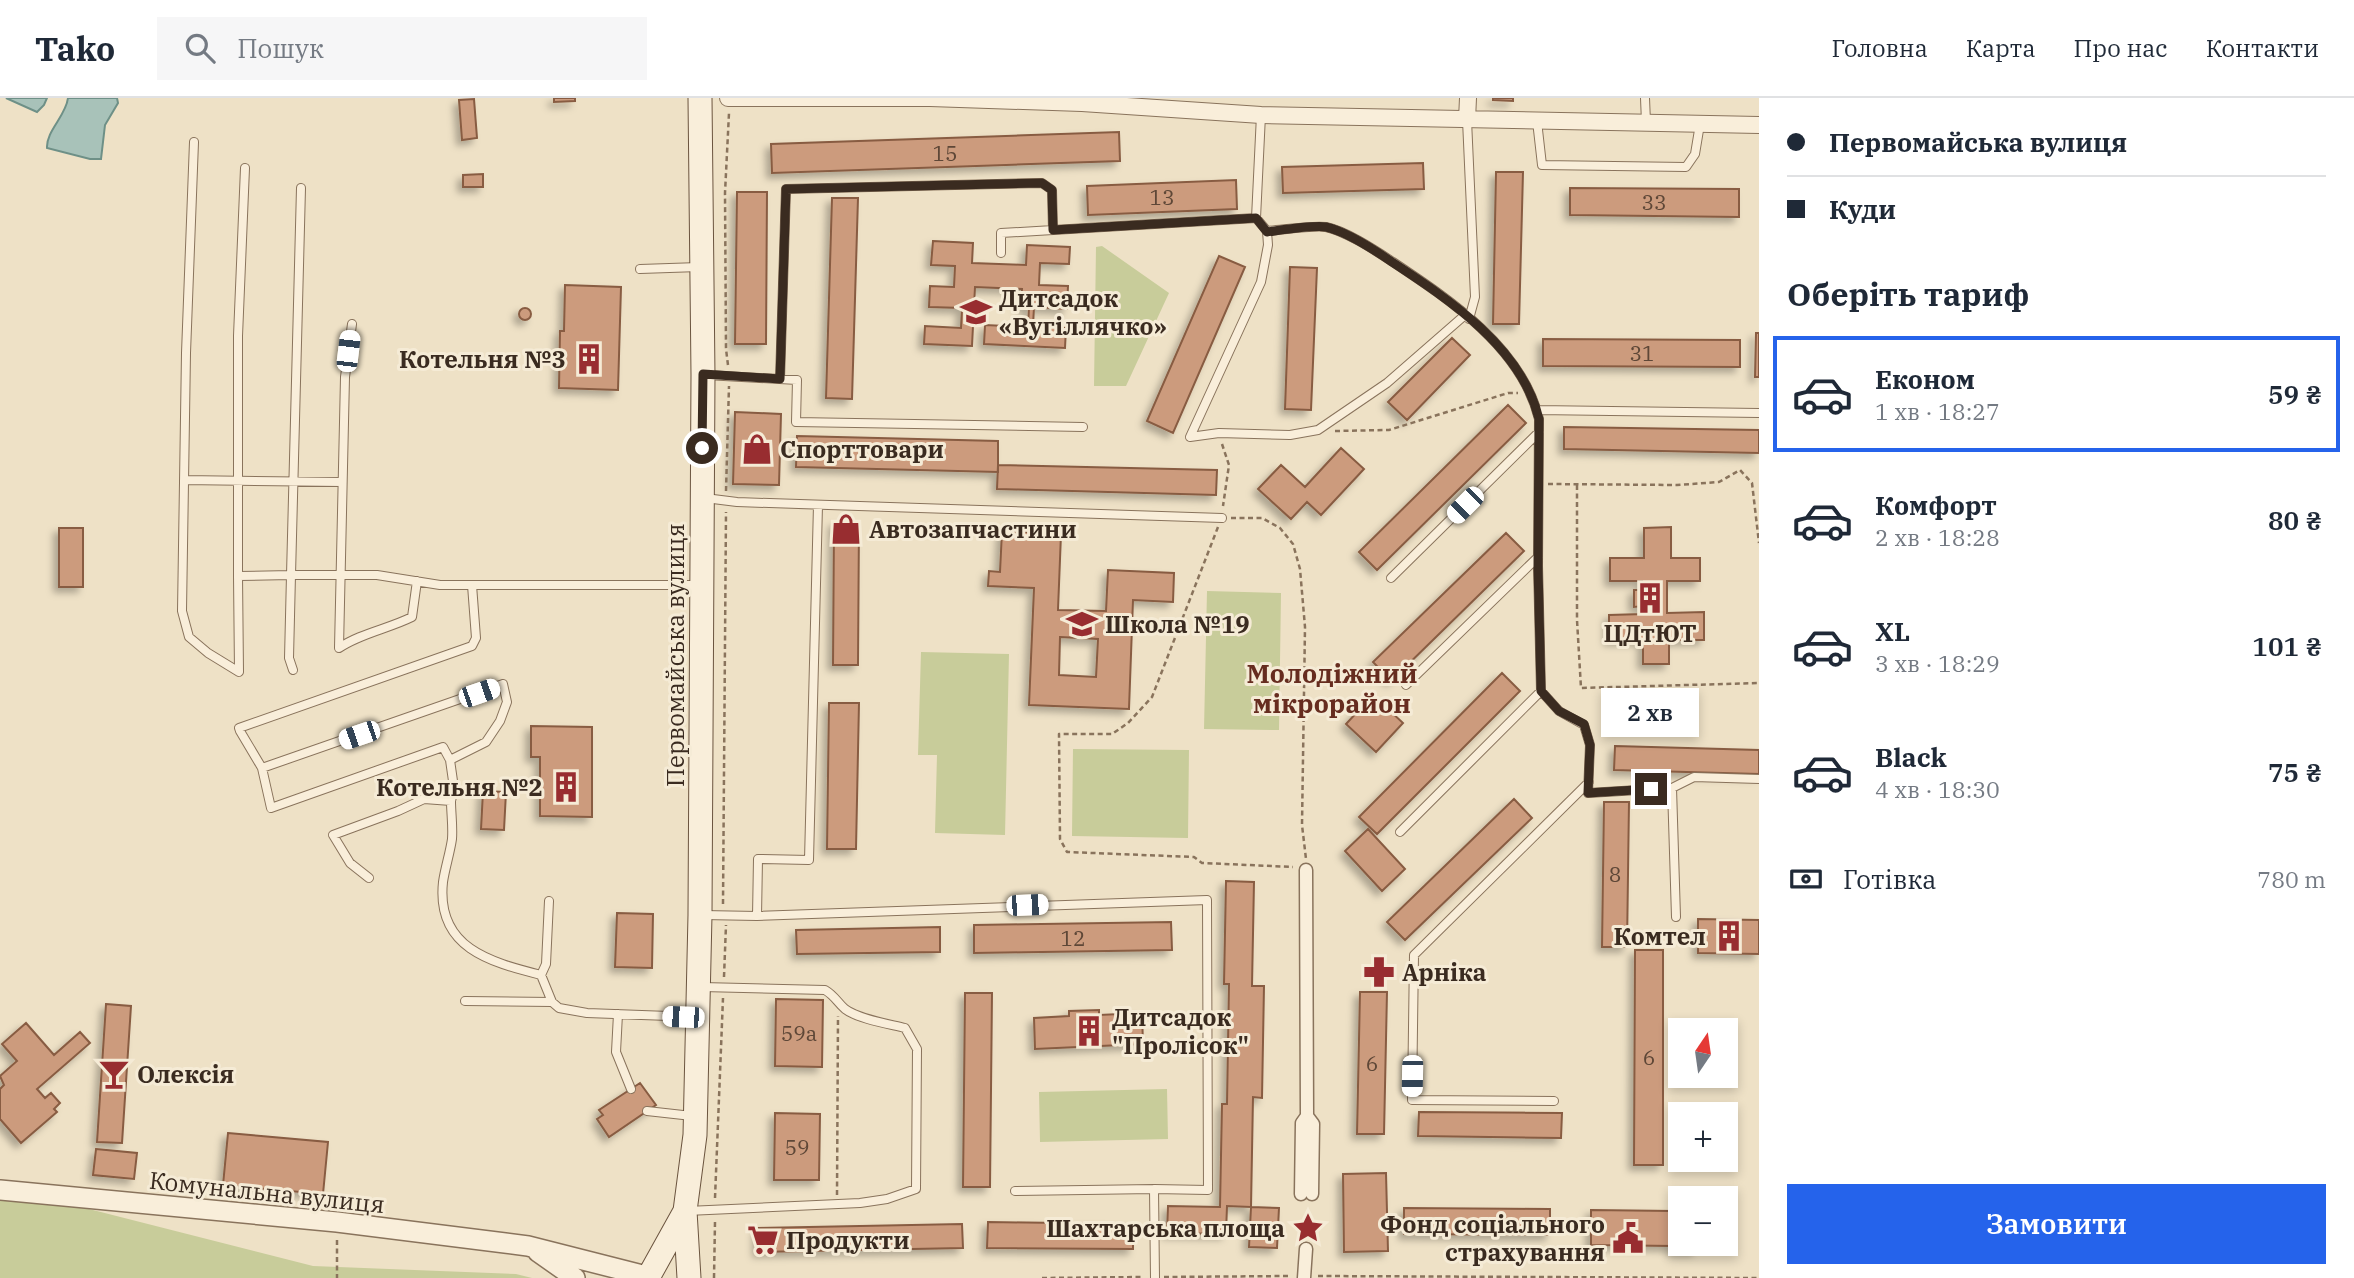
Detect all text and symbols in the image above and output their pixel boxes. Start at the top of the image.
search box [157,17,647,80]
text: Tako [35,27,115,70]
icon: search [181,29,219,67]
text: Пошук [237,31,324,65]
text: Головна [1832,32,1928,64]
text: Карта [1966,32,2035,64]
text: Про нас [2073,32,2168,64]
text: Контакти [2206,32,2319,64]
text: Первомайська вулиця [1829,125,2127,159]
house number: 15 [932,139,958,167]
house number: 13 [1149,183,1175,211]
house number: 33 [1641,188,1667,216]
text: Куди [1829,192,1896,226]
text: Оберіть тариф [1787,273,2030,315]
place label: Дитсадок «Вугіллячко» [999,282,1167,342]
school or university icon: Дитсадок «Вугіллячко» [959,295,993,329]
car [336,329,361,373]
house number: 31 [1629,339,1655,367]
building icon: Котельня №3 [572,342,606,376]
place label: Котельня №3 [399,343,566,375]
text: Економ [1875,362,1975,396]
icon: car [1791,363,1854,426]
text: 59 ₴ [2268,377,2322,411]
text: 1 хв · 18:27 [1875,396,2000,426]
route start [686,432,718,464]
shop icon: Спорттовари [740,432,774,466]
place label: Спорттовари [780,433,944,465]
car [1443,483,1488,527]
text: Комфорт [1875,488,1997,522]
icon: car [1791,489,1854,552]
text: 80 ₴ [2268,503,2322,537]
shop icon: Автозапчастини [829,512,863,546]
place label: Автозапчастини [869,513,1077,545]
text: 2 хв · 18:28 [1875,522,2000,552]
street label: Первомайська вулиця [659,523,691,787]
building icon: ЦДтЮТ [1633,581,1667,615]
school or university icon: Школа №19 [1065,607,1099,641]
place label: Школа №19 [1105,608,1250,640]
text: XL [1875,614,1910,648]
icon: car [1791,615,1854,678]
place label: ЦДтЮТ [1604,617,1696,649]
text: 101 ₴ [2252,629,2322,663]
text: 3 хв · 18:29 [1875,648,2000,678]
district label: Молодіжний мікрорайон [1246,656,1418,720]
car [456,676,503,710]
callout: 2 хв [1602,688,1700,736]
text: 2 хв [1627,697,1673,727]
car [336,718,383,752]
text: Black [1875,740,1947,774]
icon: car [1791,741,1854,804]
text: 75 ₴ [2268,755,2322,789]
building icon: Котельня №2 [549,770,583,804]
place label: Котельня №2 [376,771,543,803]
route end [1635,773,1667,805]
text: 4 хв · 18:30 [1875,774,2000,804]
house number: 8 [1609,860,1621,888]
icon: cash [1787,860,1825,898]
text: Готівка [1843,862,1937,896]
text: 780 m [2257,864,2326,894]
car [1006,894,1049,916]
building icon: Комтел [1712,919,1746,953]
place label: Комтел [1613,920,1706,952]
house number: 12 [1060,924,1086,952]
pharmacy icon: Арніка [1362,955,1396,989]
place label: Арніка [1402,956,1487,988]
place label: Дитсадок "Пролісок" [1112,1001,1249,1061]
car [662,1006,705,1028]
building icon: Дитсадок "Пролісок" [1072,1014,1106,1048]
north arrow [1668,1018,1738,1088]
map controls [1668,1018,1738,1256]
house number: 59а [781,1019,817,1047]
house number: 6 [1643,1043,1655,1071]
house number: 6 [1366,1049,1378,1077]
car [1402,1055,1423,1097]
bar icon: Олексія [97,1057,131,1091]
place label: Олексія [137,1058,234,1090]
button: + [1668,1102,1738,1172]
house number: 59 [784,1133,810,1161]
street label: Комунальна вулиця [148,1164,386,1220]
button: Замовити [1787,1184,2326,1264]
button: − [1668,1186,1738,1256]
place label: Фонд соціального страхування [1380,1208,1605,1268]
place icon: Шахтарська площа [1291,1211,1325,1245]
place label: Шахтарська площа [1046,1212,1285,1244]
public building icon: Фонд соціального страхування [1611,1221,1645,1255]
supermarket icon: Продукти [746,1223,780,1257]
place label: Продукти [786,1224,910,1256]

